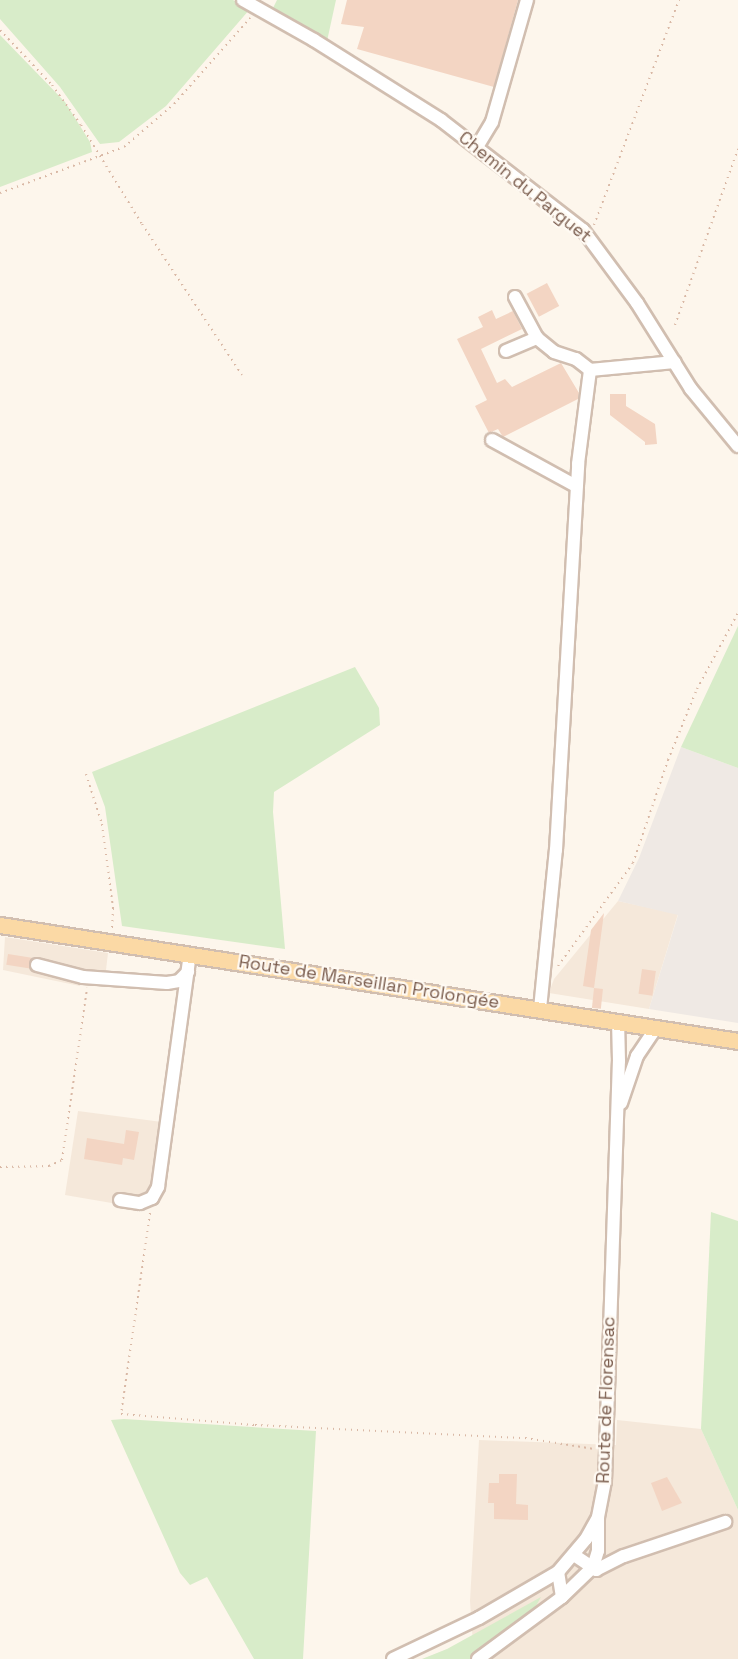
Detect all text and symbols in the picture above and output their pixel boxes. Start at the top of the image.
street label: Chemin du Parguet [454,127,596,247]
street label: Route de Marseillan Prolongée [237,951,501,1013]
street label: Route de Florensac [592,1316,620,1484]

